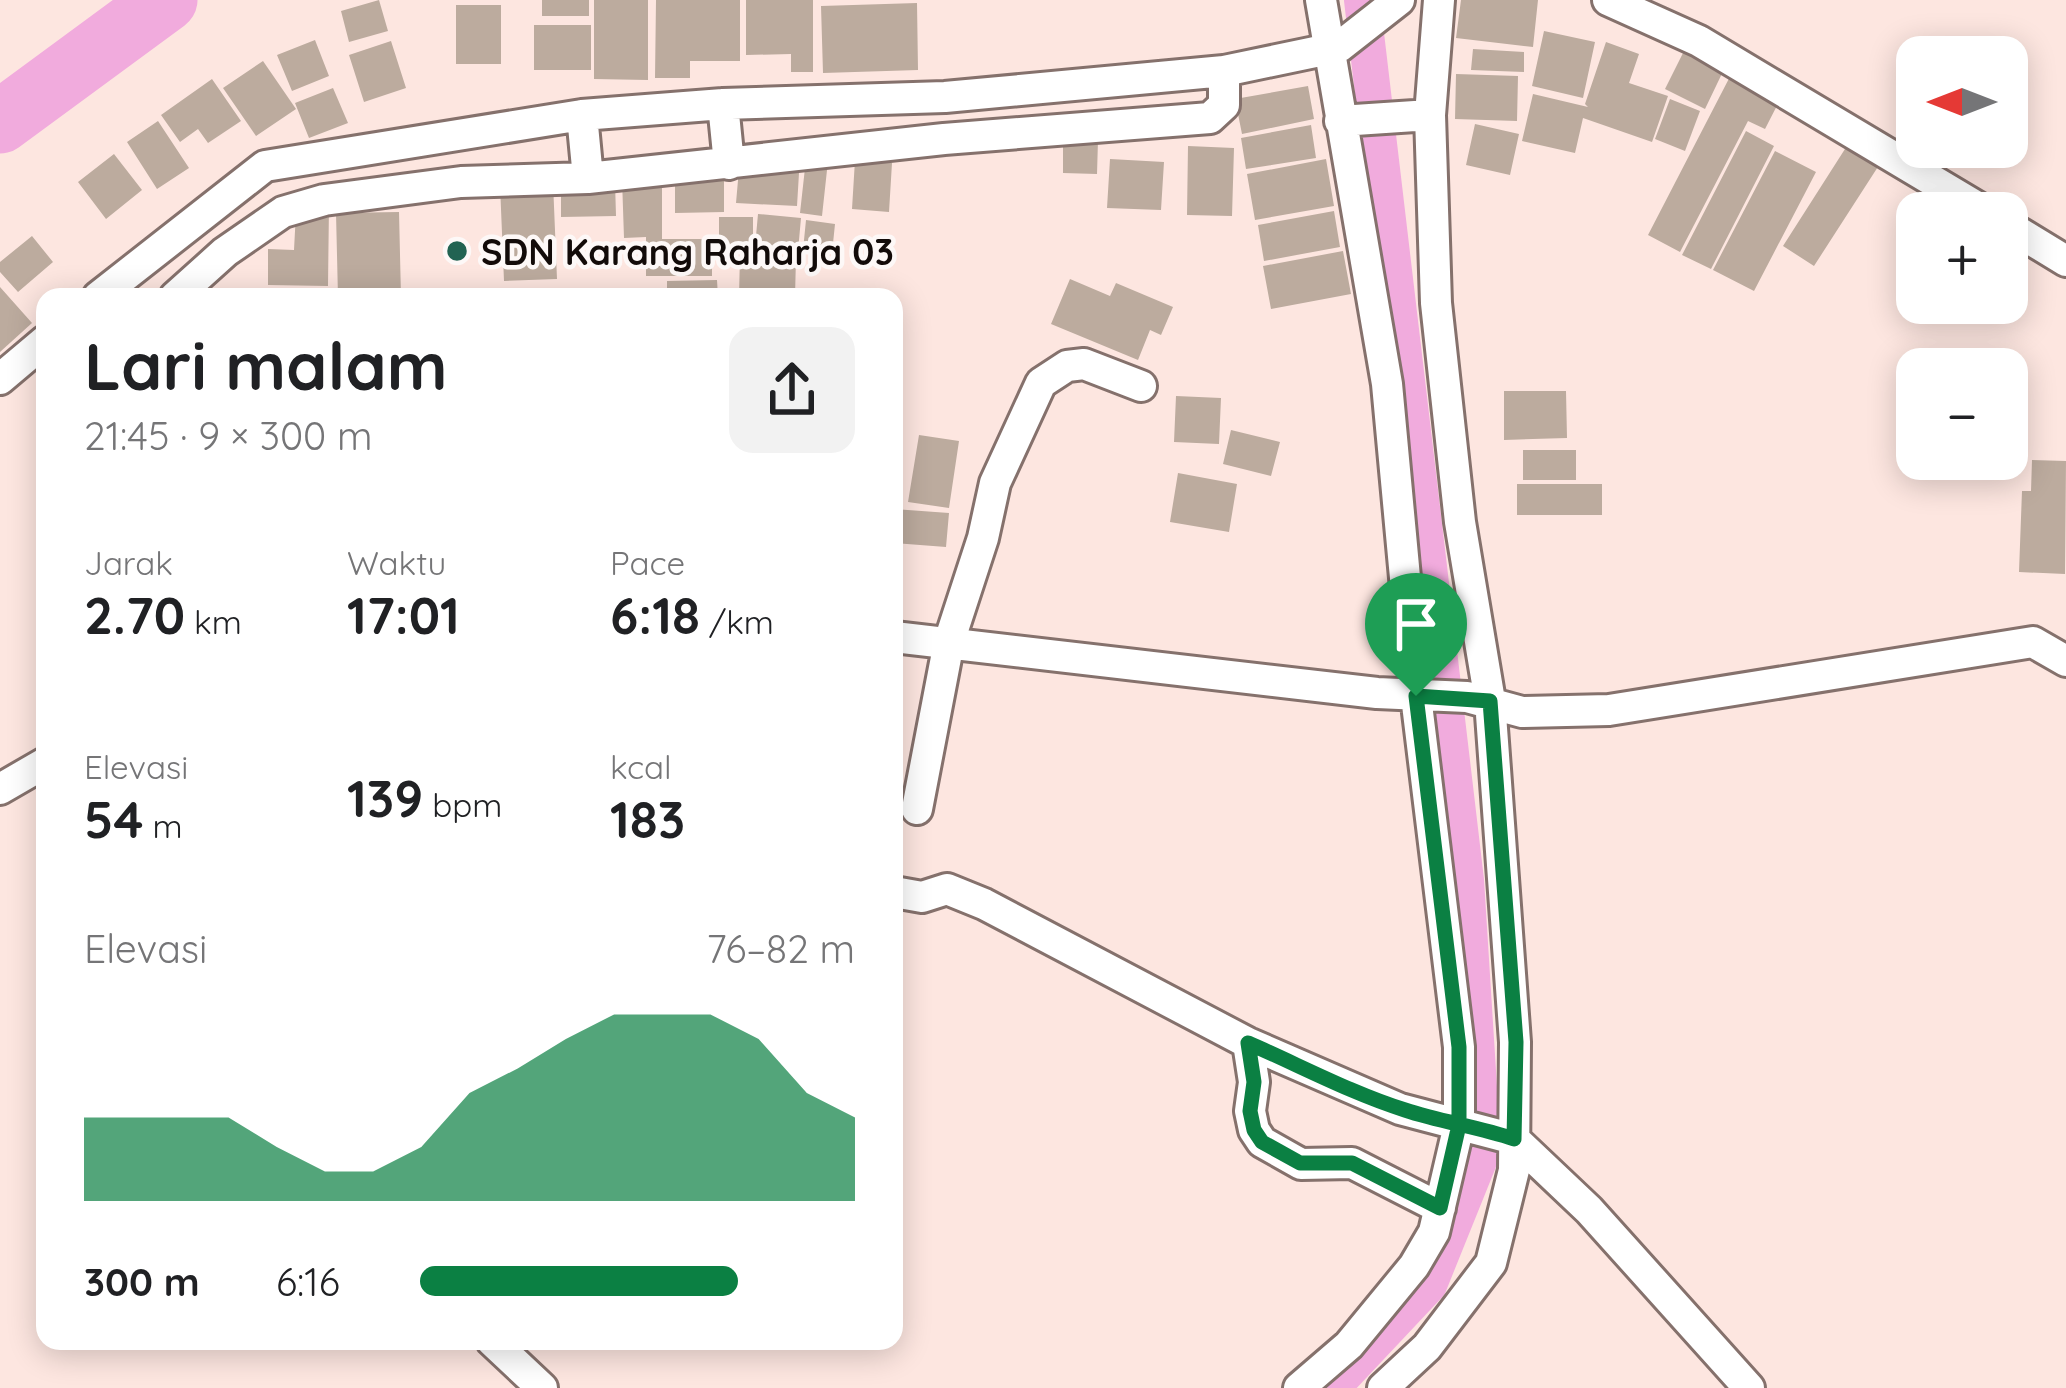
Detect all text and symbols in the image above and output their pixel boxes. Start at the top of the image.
north arrow [1896,36,2028,168]
map controls [1896,36,2028,480]
button: + [1896,192,2028,324]
place label: SDN Karang Raharja 03 [481,229,894,274]
marker: SDN Karang Raharja 03 [444,238,470,264]
text: Lari malam [84,324,448,407]
button: share [729,327,855,453]
button: − [1896,348,2028,480]
text: 21:45 · 9 × 300 m [84,411,373,460]
text: Jarak [84,542,173,583]
text: Waktu [347,542,446,583]
text: Pace [610,542,685,583]
pin [1365,573,1467,696]
text: 2.70 [84,583,185,647]
text: 17:01 [347,583,460,647]
text: 6:18 [610,583,700,647]
icon: arrive [1383,591,1449,657]
text: km [185,601,242,642]
text: /km [700,601,774,642]
text: Elevasi [84,746,188,787]
text: kcal [610,746,672,787]
text: 139 [347,766,423,830]
text: bpm [423,784,502,825]
text: 54 [84,787,143,851]
text: 183 [610,787,685,851]
text: m [143,805,182,846]
text: Elevasi [84,924,207,973]
text: 76–82 m [706,924,855,973]
text: 300 m [84,1257,200,1306]
text: 6:16 [276,1257,340,1306]

